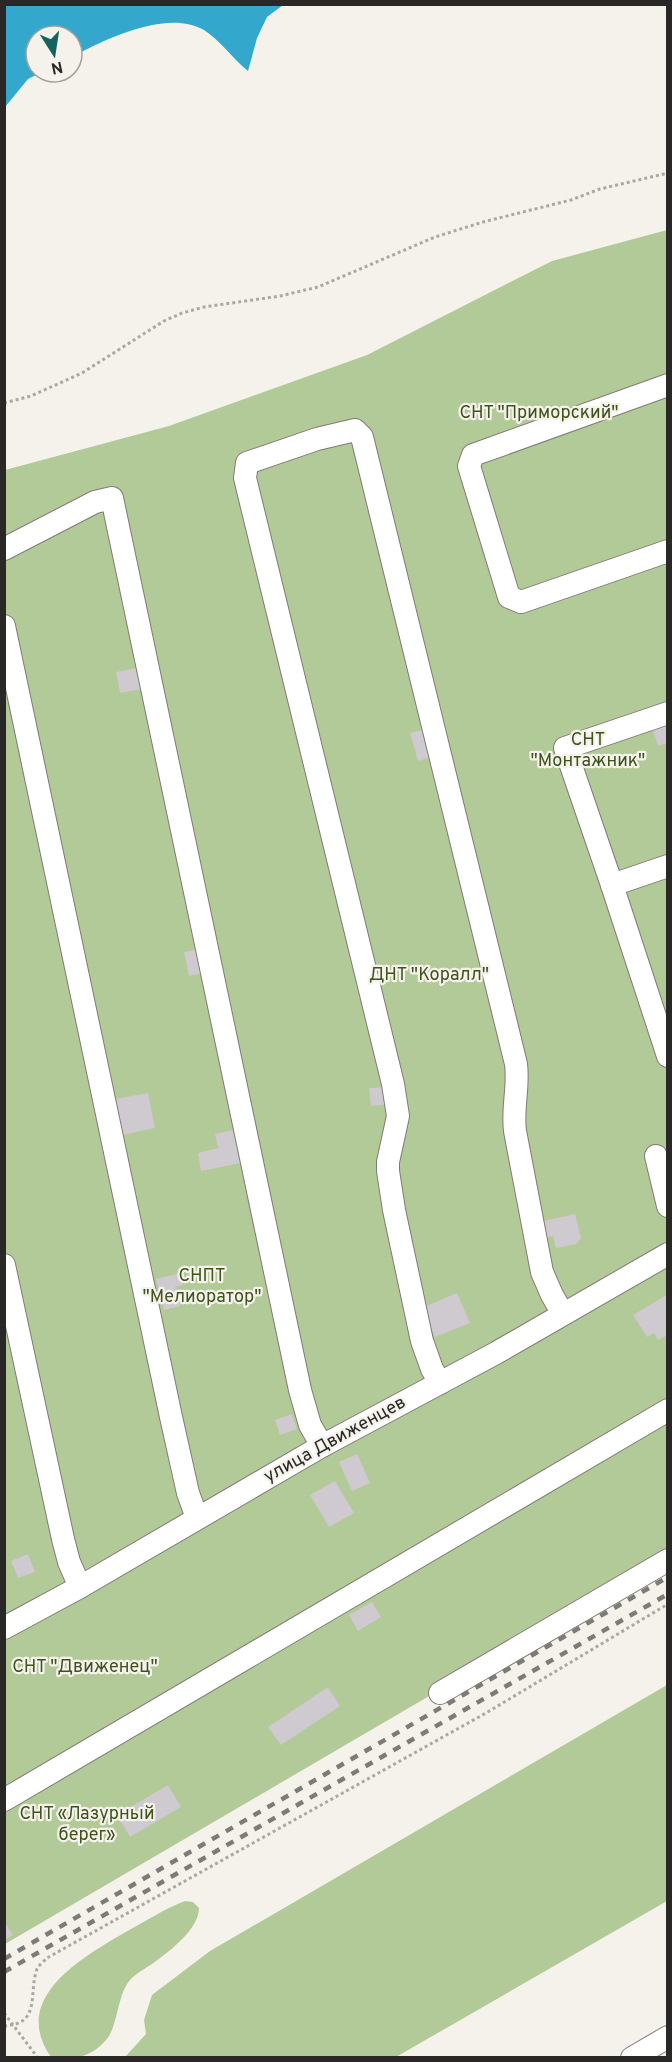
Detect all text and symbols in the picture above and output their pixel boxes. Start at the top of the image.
north arrow [24,24,84,84]
text: N [49,56,64,78]
park label: СНТ "Приморский" [459,402,619,425]
park label: СНТ "Монтажник" [531,729,645,773]
park label: ДНТ "Коралл" [369,964,489,987]
park label: СНПТ "Мелиоратор" [142,1265,262,1309]
street label: улица Движенцев [260,1391,410,1489]
park label: СНТ "Движенец" [12,1656,158,1679]
park label: СНТ «Лазурный берег» [19,1803,155,1847]

